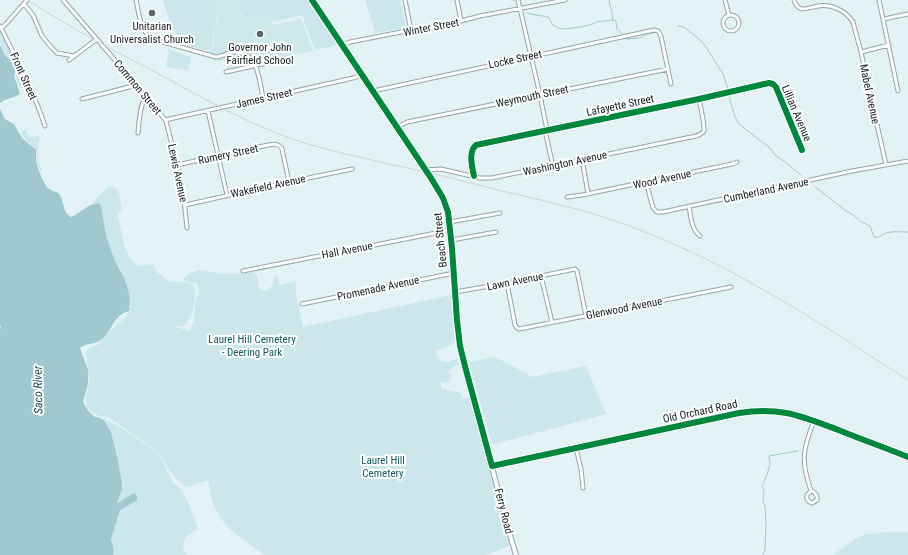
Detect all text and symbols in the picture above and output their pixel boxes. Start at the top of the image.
marker: Unitarian Universalist Church [147,8,157,18]
street label: Winter Street [402,16,460,39]
place label: Unitarian Universalist Church [110,20,194,46]
marker: Governor John Fairfield School [255,29,265,39]
place label: Governor John Fairfield School [227,41,293,67]
street label: Locke Street [487,48,543,71]
street label: Front Street [7,50,40,102]
street label: Common Street [111,57,164,117]
street label: Mabel Avenue [857,63,882,125]
street label: Weymouth Street [495,82,570,111]
street label: Lillian Avenue [779,83,814,143]
street label: James Street [235,86,294,111]
street label: Lafayette Street [585,92,655,119]
street label: Rumery Street [197,142,259,167]
street label: Lewis Avenue [165,143,190,203]
street label: Washington Avenue [522,148,608,179]
street label: Wood Avenue [632,167,692,192]
street label: Wakefield Avenue [229,172,307,201]
street label: Cumberland Avenue [722,175,810,206]
street label: Beach Street [431,212,450,268]
street label: Hall Avenue [321,239,374,262]
street label: Lawn Avenue [486,270,544,293]
street label: Promenade Avenue [336,273,420,304]
street label: Glenwood Avenue [585,295,663,322]
park label: Laurel Hill Cemetery - Deering Park [208,333,296,359]
water label: Saco River [31,365,45,414]
street label: Old Orchard Road [662,397,739,426]
park label: Laurel Hill Cemetery [361,454,405,480]
street label: Ferry Road [492,487,515,535]

